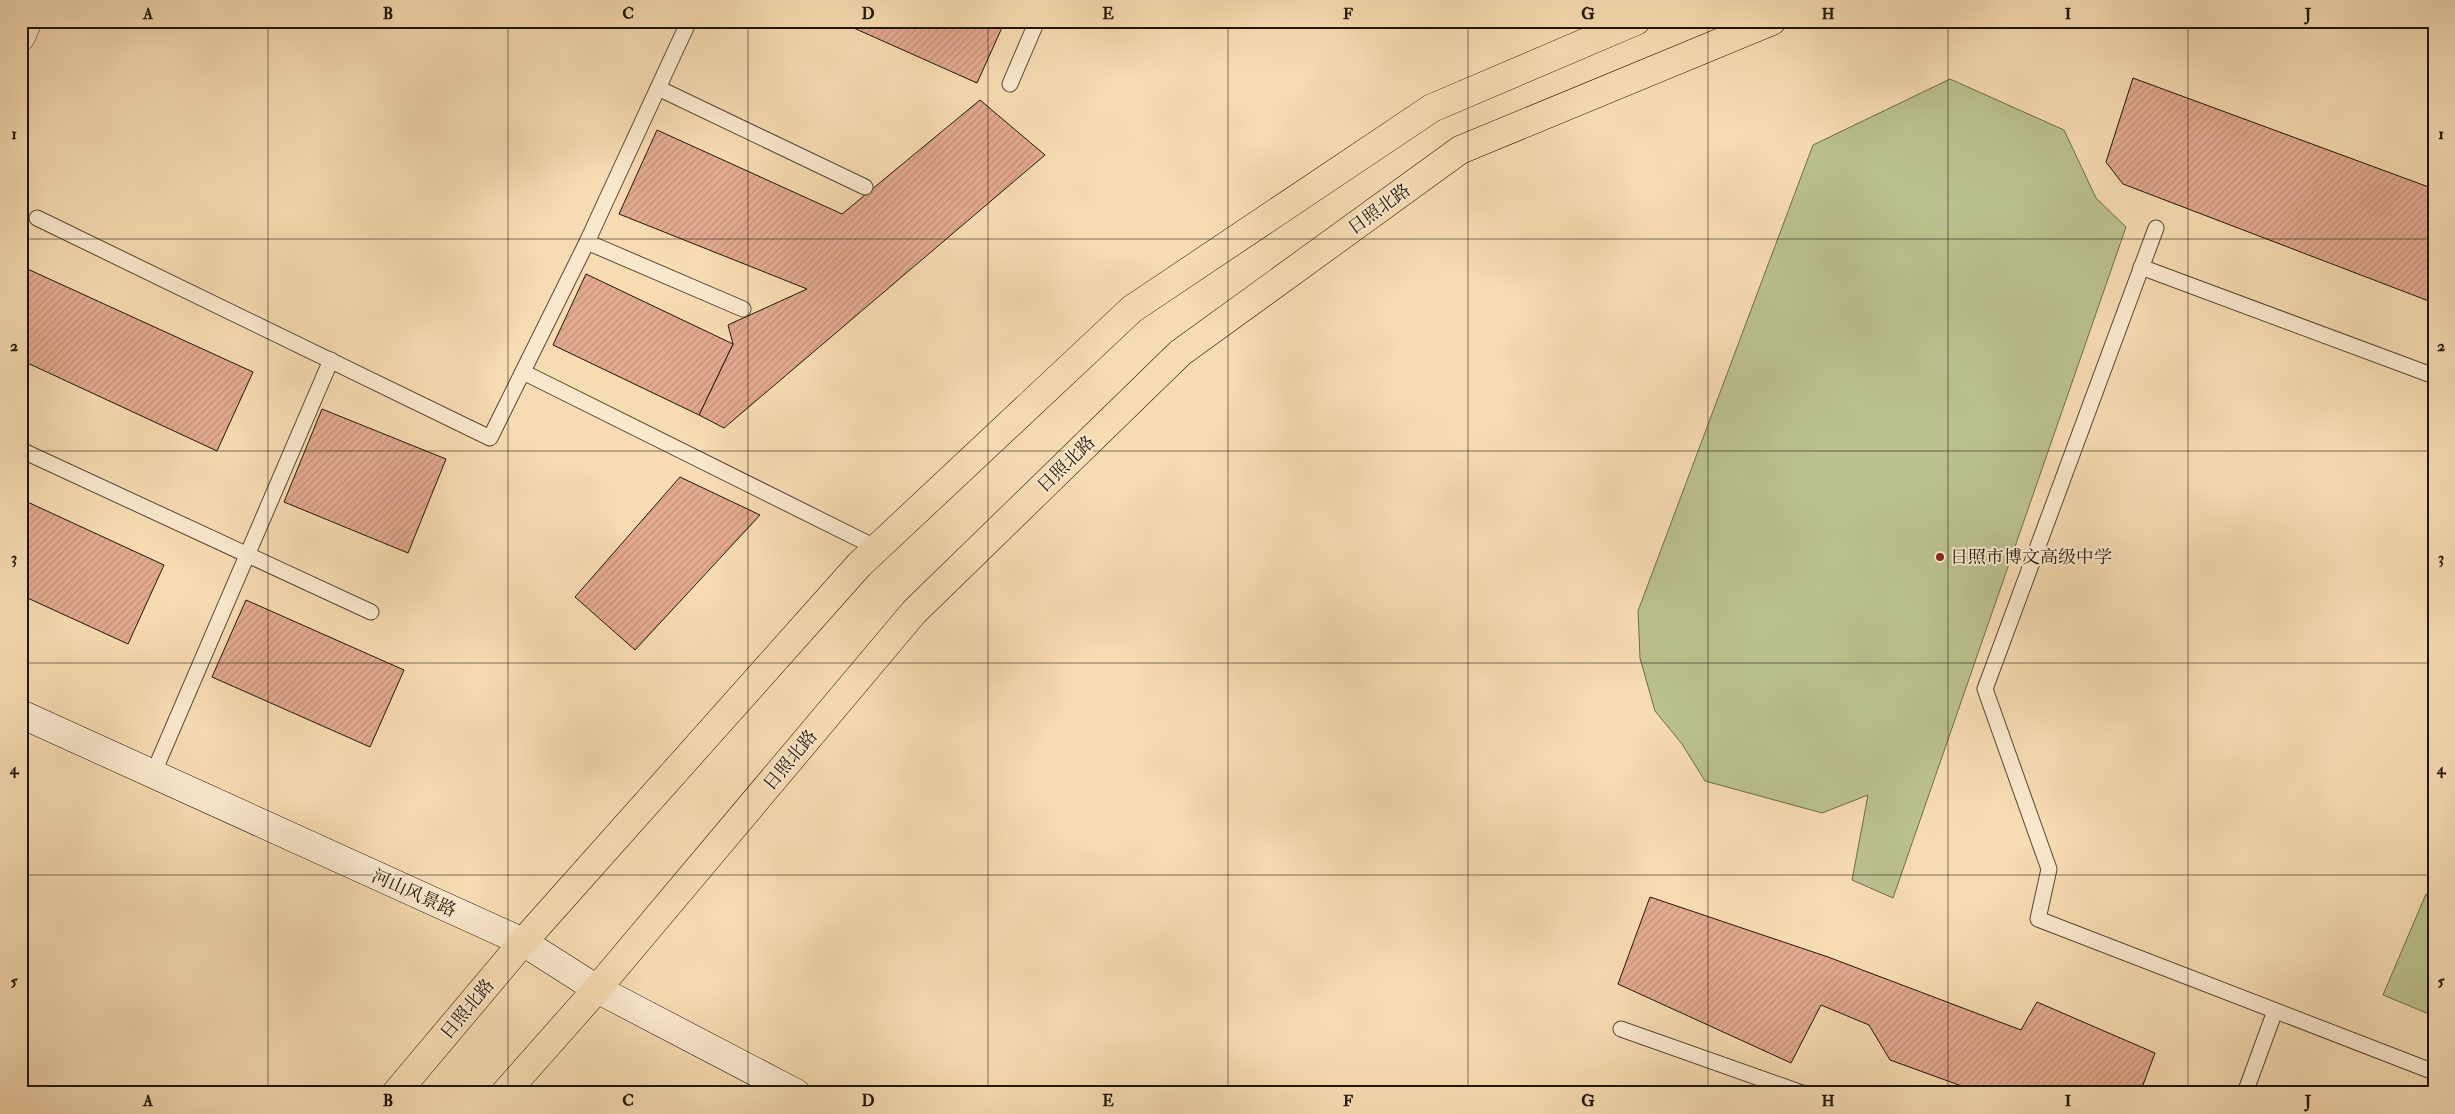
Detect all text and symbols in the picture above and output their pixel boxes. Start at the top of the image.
text: A [142,4,154,24]
text: B [383,4,393,24]
text: C [622,4,634,24]
text: D [861,4,875,24]
text: E [1102,4,1114,24]
text: F [1343,4,1353,24]
text: G [1581,4,1595,24]
text: H [1821,4,1835,24]
text: I [2065,4,2072,24]
text: J [2304,4,2312,25]
text: 1 [11,124,17,144]
text: 1 [2438,124,2444,144]
street label: 日照北路 [1343,179,1415,240]
text: 2 [10,336,18,356]
text: 2 [2437,336,2445,356]
street label: 日照北路 [1032,431,1100,498]
place label: 日照市博文高级中学 [1950,546,2112,569]
text: 3 [11,548,17,568]
text: 3 [2438,548,2444,568]
marker: 日照市博文高级中学 [1934,551,1946,563]
street label: 日照北路 [758,725,822,795]
text: 4 [9,759,20,779]
text: 4 [2436,759,2447,779]
street label: 河山风景路 [368,865,460,922]
text: 5 [10,971,18,991]
text: 5 [2437,971,2445,991]
street label: 日照北路 [435,974,499,1044]
text: A [142,1091,154,1111]
text: B [383,1091,393,1111]
text: C [622,1091,634,1111]
text: D [861,1091,875,1111]
text: E [1102,1091,1114,1111]
text: F [1343,1091,1353,1111]
text: G [1581,1091,1595,1111]
text: H [1821,1091,1835,1111]
text: I [2065,1091,2072,1111]
text: J [2304,1091,2312,1112]

